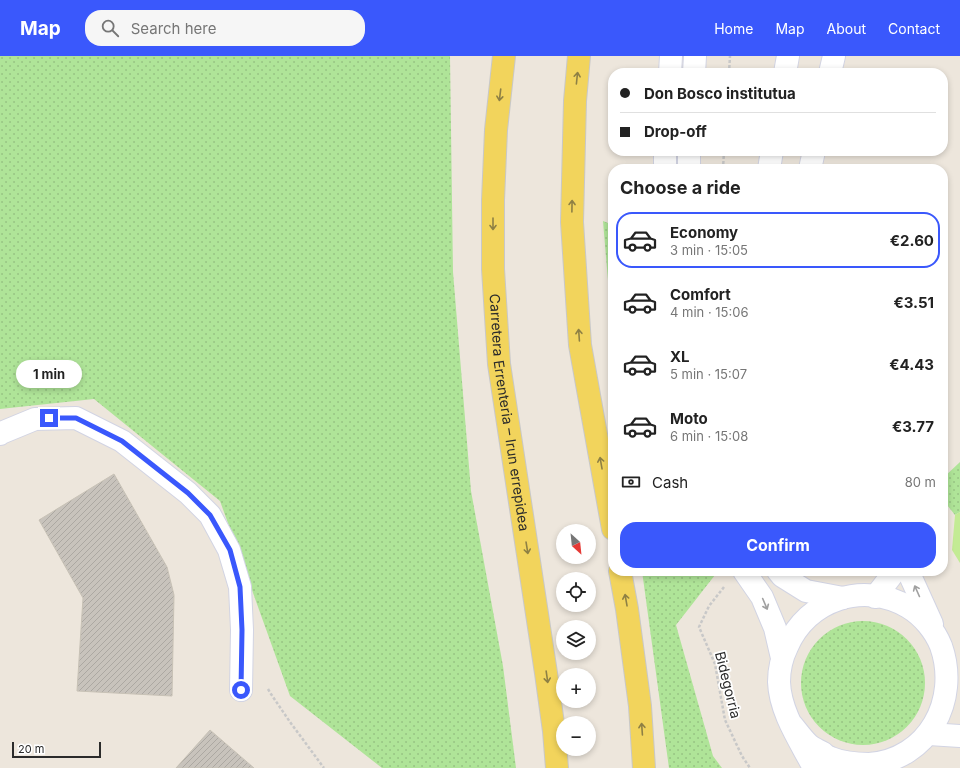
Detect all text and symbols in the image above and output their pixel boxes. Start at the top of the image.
search box [85,10,365,46]
text: Map [20,17,61,40]
icon: search [99,17,121,39]
text: Search here [131,19,216,38]
text: Home [714,20,753,37]
text: Map [775,20,805,37]
text: About [827,20,866,37]
text: Contact [888,20,940,37]
one-way arrow [573,72,580,85]
text: Don Bosco institutua [644,84,796,103]
one-way arrow [496,88,504,101]
text: Drop-off [644,122,707,141]
text: Choose a ride [620,177,741,198]
one-way arrow [568,200,576,213]
one-way arrow [489,217,497,230]
icon: car [622,222,658,258]
text: Economy [670,223,738,242]
text: €2.60 [890,231,934,250]
text: 3 min · 15:05 [670,242,748,258]
icon: car [622,284,658,320]
text: Comfort [670,285,731,304]
street label: Carretera Errenteria – Irun errepidea [487,293,533,532]
text: €3.51 [893,293,934,312]
text: 4 min · 15:06 [670,304,749,320]
one-way arrow [576,329,583,342]
icon: car [622,346,658,382]
text: XL [670,347,690,366]
text: €4.43 [889,355,934,374]
callout: 1 min [16,360,82,388]
text: 1 min [33,366,65,382]
text: 5 min · 15:07 [670,366,747,382]
icon: car [622,408,658,444]
route end [40,409,58,427]
text: Moto [670,409,708,428]
text: €3.77 [892,417,934,436]
text: 6 min · 15:08 [670,428,748,444]
one-way arrow [597,457,605,470]
icon: cash [620,471,642,493]
text: Cash [652,473,688,492]
text: 80 m [905,474,936,490]
button: Confirm [620,522,936,568]
north arrow [556,524,596,564]
map controls [556,524,596,756]
one-way arrow [523,541,531,554]
button: locate [556,572,596,612]
one-way arrow [913,585,920,597]
one-way arrow [621,594,629,607]
one-way arrow [761,597,769,609]
button: layers [556,620,596,660]
street label: Bidegorria [712,650,745,720]
button: + [556,668,596,708]
one-way arrow [543,670,551,683]
route start [232,681,250,699]
button: − [556,716,596,756]
one-way arrow [638,723,645,736]
scale bar [12,740,101,759]
text: 20 m [18,742,44,756]

